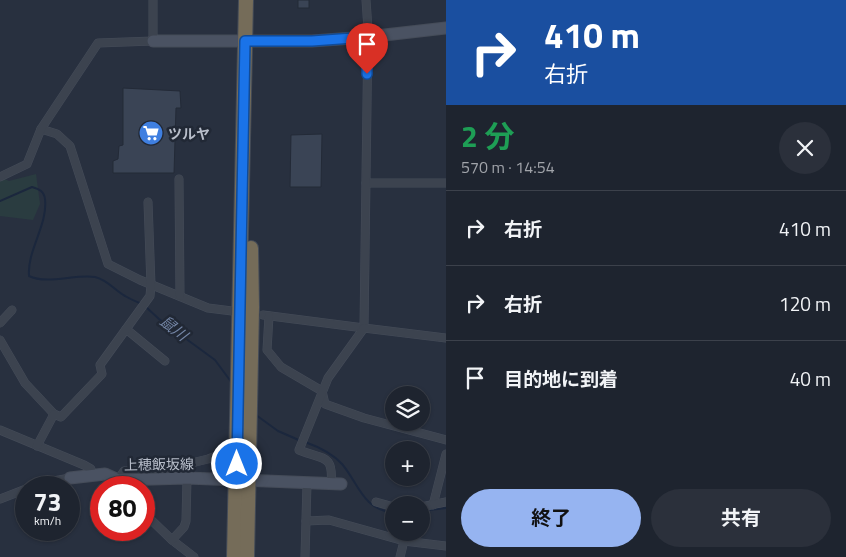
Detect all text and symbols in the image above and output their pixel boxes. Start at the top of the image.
text: 410 m [544,8,640,62]
icon: right [461,20,526,85]
pin [346,23,388,74]
icon: arrive [353,30,381,58]
text: 右折 [544,57,588,91]
text: 2 分 [461,113,514,159]
supermarket icon: ツルヤ [138,120,164,146]
button: close [779,122,831,174]
place label: ツルヤ [168,123,210,144]
text: 570 m · 14:54 [461,155,555,179]
icon: right [461,214,489,242]
text: 右折 [504,214,542,243]
text: 410 m [779,214,831,243]
icon: right [461,289,489,317]
text: 右折 [504,289,542,318]
text: 120 m [779,289,831,318]
water label: 鼠川 [155,310,194,348]
icon: arrive [461,364,489,392]
text: 目的地に到着 [504,364,618,393]
text: 40 m [790,364,831,393]
map controls [385,386,430,541]
button: layers [385,386,430,431]
position arrow [210,437,262,489]
button: + [385,441,430,486]
street label: 上穂飯坂線 [124,453,194,475]
speed limit sign: 80 [90,476,155,541]
text: 73 [33,483,62,521]
button: 終了 [461,489,641,547]
button: 共有 [651,489,831,547]
button: − [385,496,430,541]
text: km/h [34,511,61,530]

